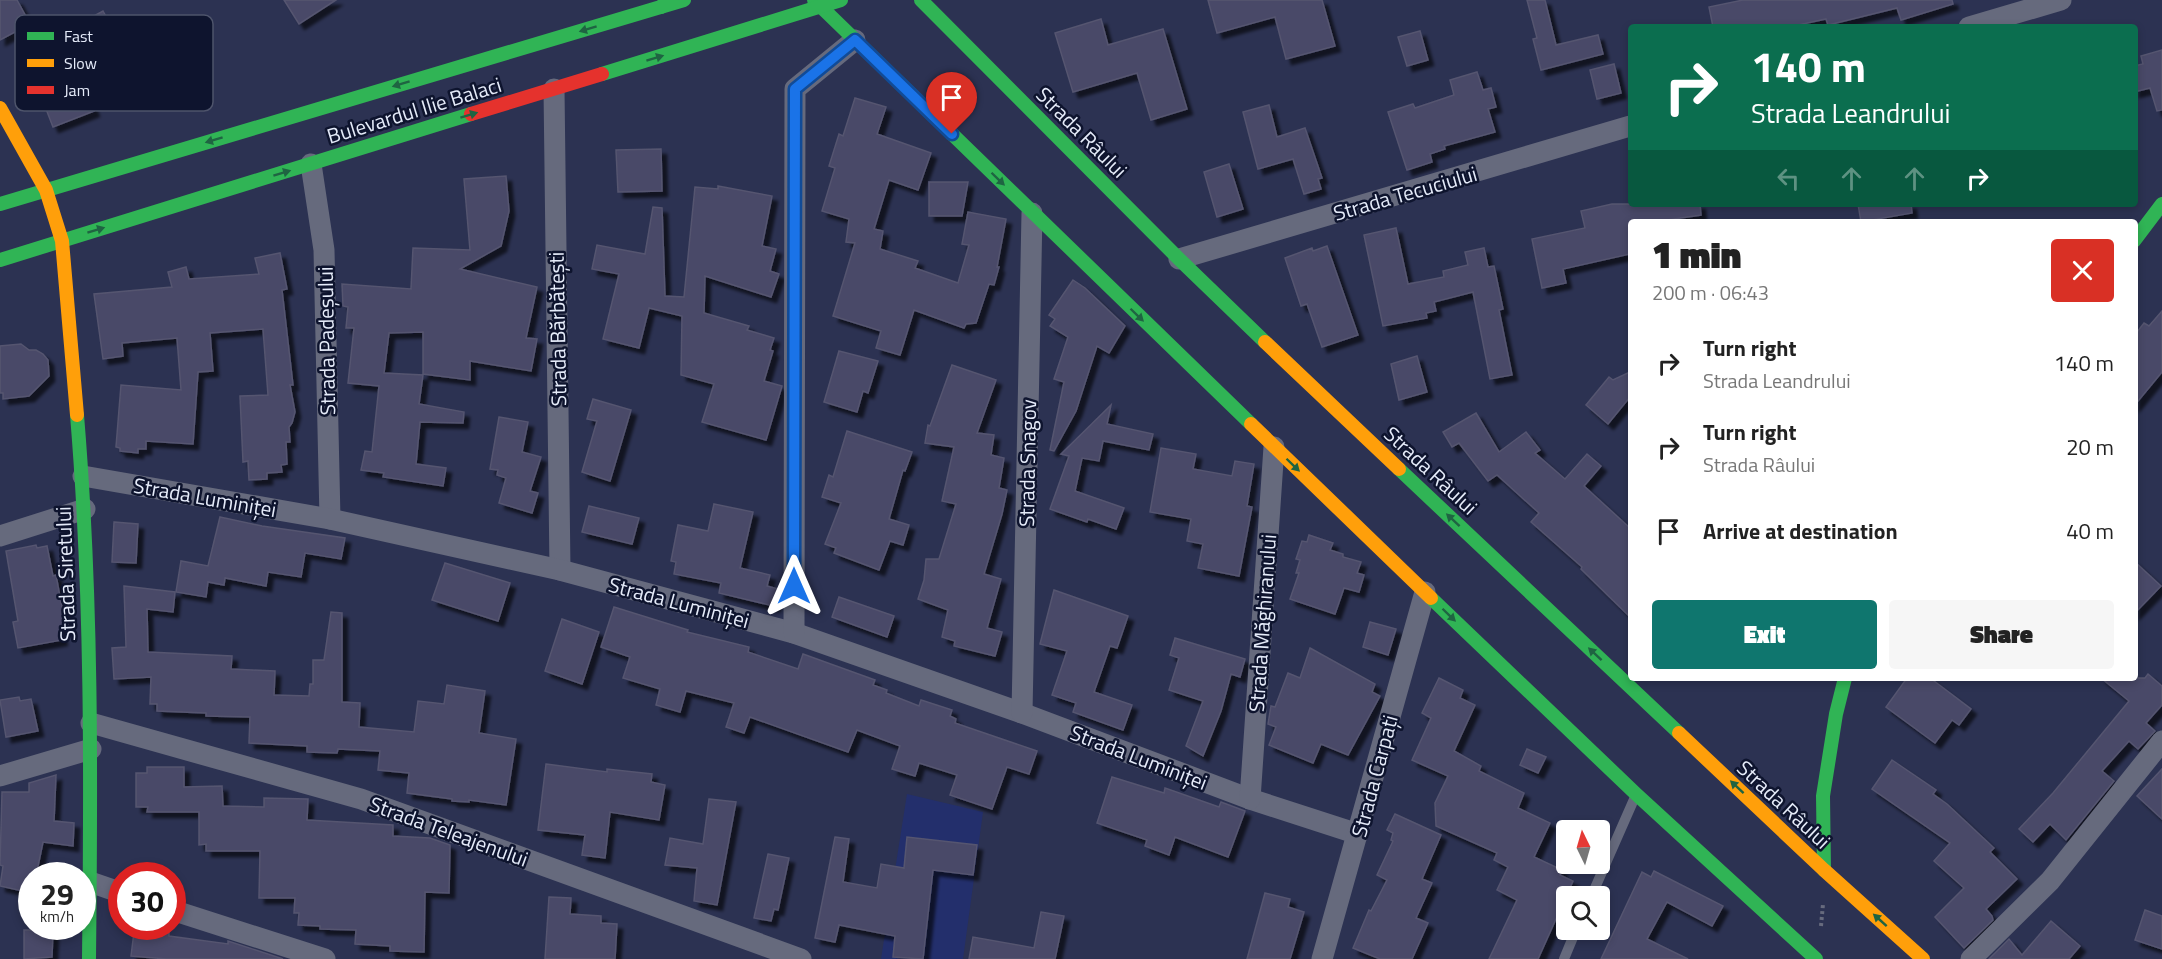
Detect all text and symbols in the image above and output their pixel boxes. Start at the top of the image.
legend [15,15,213,111]
text: Fast [64,24,93,48]
one-way arrow [579,25,597,34]
text: 140 m [1751,34,1866,98]
icon: right [1652,48,1730,126]
text: Slow [64,51,97,75]
one-way arrow [646,53,664,62]
street label: Bulevardul Ilie Balaci [323,68,505,152]
pin [926,72,977,134]
text: Jam [64,78,90,102]
street label: Strada Râului [1029,79,1135,185]
one-way arrow [392,80,410,89]
icon: arrive [935,81,968,114]
text: Strada Leandrului [1751,92,1950,133]
one-way arrow [460,110,478,119]
one-way arrow [205,136,223,145]
street label: Strada Tecuciului [1329,157,1481,229]
icon: left [1772,162,1805,195]
icon: ahead [1835,162,1868,195]
icon: ahead [1898,162,1931,195]
icon: right [1961,162,1994,195]
one-way arrow [273,167,291,177]
one-way arrow [990,172,1005,186]
one-way arrow [87,225,105,234]
text: 1 min [1652,227,1741,282]
button: close [2051,239,2114,302]
street label: Strada Bărbătești [540,251,574,407]
street label: Strada Padeșului [309,266,343,416]
text: 200 m · 06:43 [1652,277,1769,308]
one-way arrow [1130,308,1144,322]
text: Turn right [1703,331,1797,365]
text: 140 m [2054,346,2114,380]
icon: right [1652,347,1685,380]
text: Strada Leandrului [1703,365,1851,396]
street label: Strada Snagov [1010,399,1044,527]
text: Turn right [1703,415,1797,449]
street label: Strada Râului [1377,418,1485,522]
text: 20 m [2066,430,2114,464]
icon: right [1652,431,1685,464]
text: Strada Râului [1703,449,1815,480]
one-way arrow [1285,458,1299,472]
street label: Strada Luminiței [131,469,279,525]
street label: Strada Siretului [47,506,83,642]
one-way arrow [1446,514,1461,527]
text: Arrive at destination [1703,514,1898,548]
text: 40 m [2066,514,2114,548]
icon: arrive [1652,515,1685,548]
street label: Strada Măghiranului [1240,533,1284,713]
position arrow [762,554,826,618]
street label: Strada Luminiței [605,568,753,636]
button: Exit [1652,600,1877,669]
button: Share [1889,600,2114,669]
one-way arrow [1441,608,1456,622]
one-way arrow [1588,647,1602,661]
street label: Strada Carpați [1342,711,1406,841]
street label: Strada Luminiței [1066,716,1212,798]
street label: Strada Râului [1730,752,1838,856]
one-way arrow [1730,781,1744,795]
street label: Strada Teleajenului [365,787,533,875]
north arrow [1556,820,1610,874]
map controls [1556,820,1610,940]
speed limit sign: 30 [108,862,186,940]
text: 29 [40,871,74,917]
button: search [1556,886,1610,940]
text: km/h [40,905,74,928]
one-way arrow [1873,914,1888,927]

